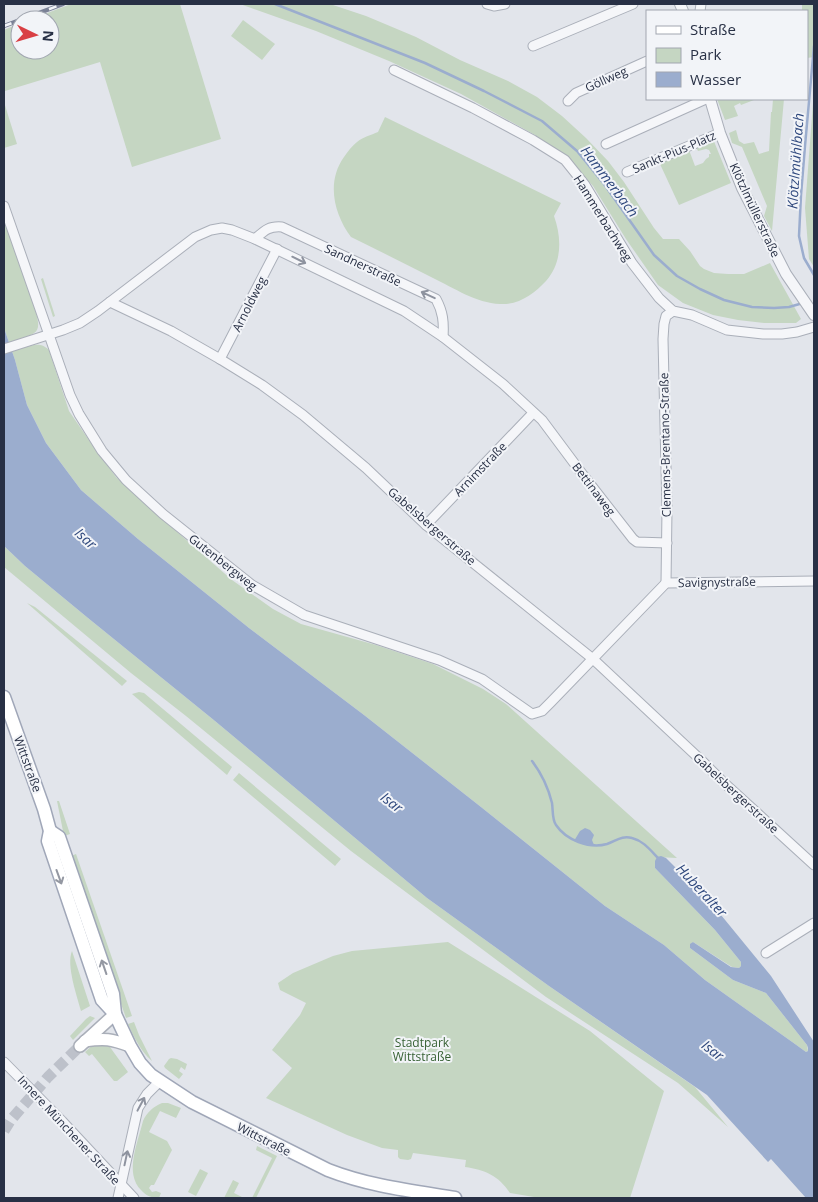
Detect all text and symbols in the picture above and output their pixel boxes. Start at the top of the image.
north arrow [10,10,60,60]
legend [646,10,808,100]
text: Straße [690,19,736,39]
text: N [38,30,58,43]
text: Park [690,44,721,64]
street label: Göllweg [582,62,630,96]
text: Wasser [690,69,741,89]
water label: Klötzlmühlbach [782,113,808,209]
street label: Sankt-Pius-Platz [630,127,719,177]
water label: Hammerbach [577,141,643,221]
street label: Klötzlmüllerstraße [726,160,784,260]
street label: Hammerbachweg [570,171,637,265]
street label: Sandnerstraße [322,240,404,290]
one-way arrow [291,256,306,265]
street label: Arnoldweg [228,273,270,335]
one-way arrow [421,290,436,299]
street label: Clemens-Brentano-Straße [655,372,675,518]
street label: Arnimstraße [450,438,511,500]
street label: Bettinaweg [568,459,620,520]
street label: Gabelsbergerstraße [384,483,480,569]
water label: Isar [71,523,101,553]
street label: Gutenbergweg [185,530,261,594]
street label: Savignystraße [678,573,756,591]
street label: Wittstraße [10,734,46,795]
street label: Gabelsbergerstraße [690,749,783,837]
water label: Isar [377,787,407,817]
water label: Huberalter [672,859,732,921]
one-way arrow [55,869,64,885]
one-way arrow [98,959,108,975]
park label: Stadtpark Wittstraße [393,1034,451,1065]
water label: Isar [698,1035,728,1065]
street label: Innere Münchener Straße [14,1072,124,1189]
one-way arrow [136,1096,146,1111]
street label: Wittstraße [234,1118,294,1160]
one-way arrow [122,1151,132,1167]

